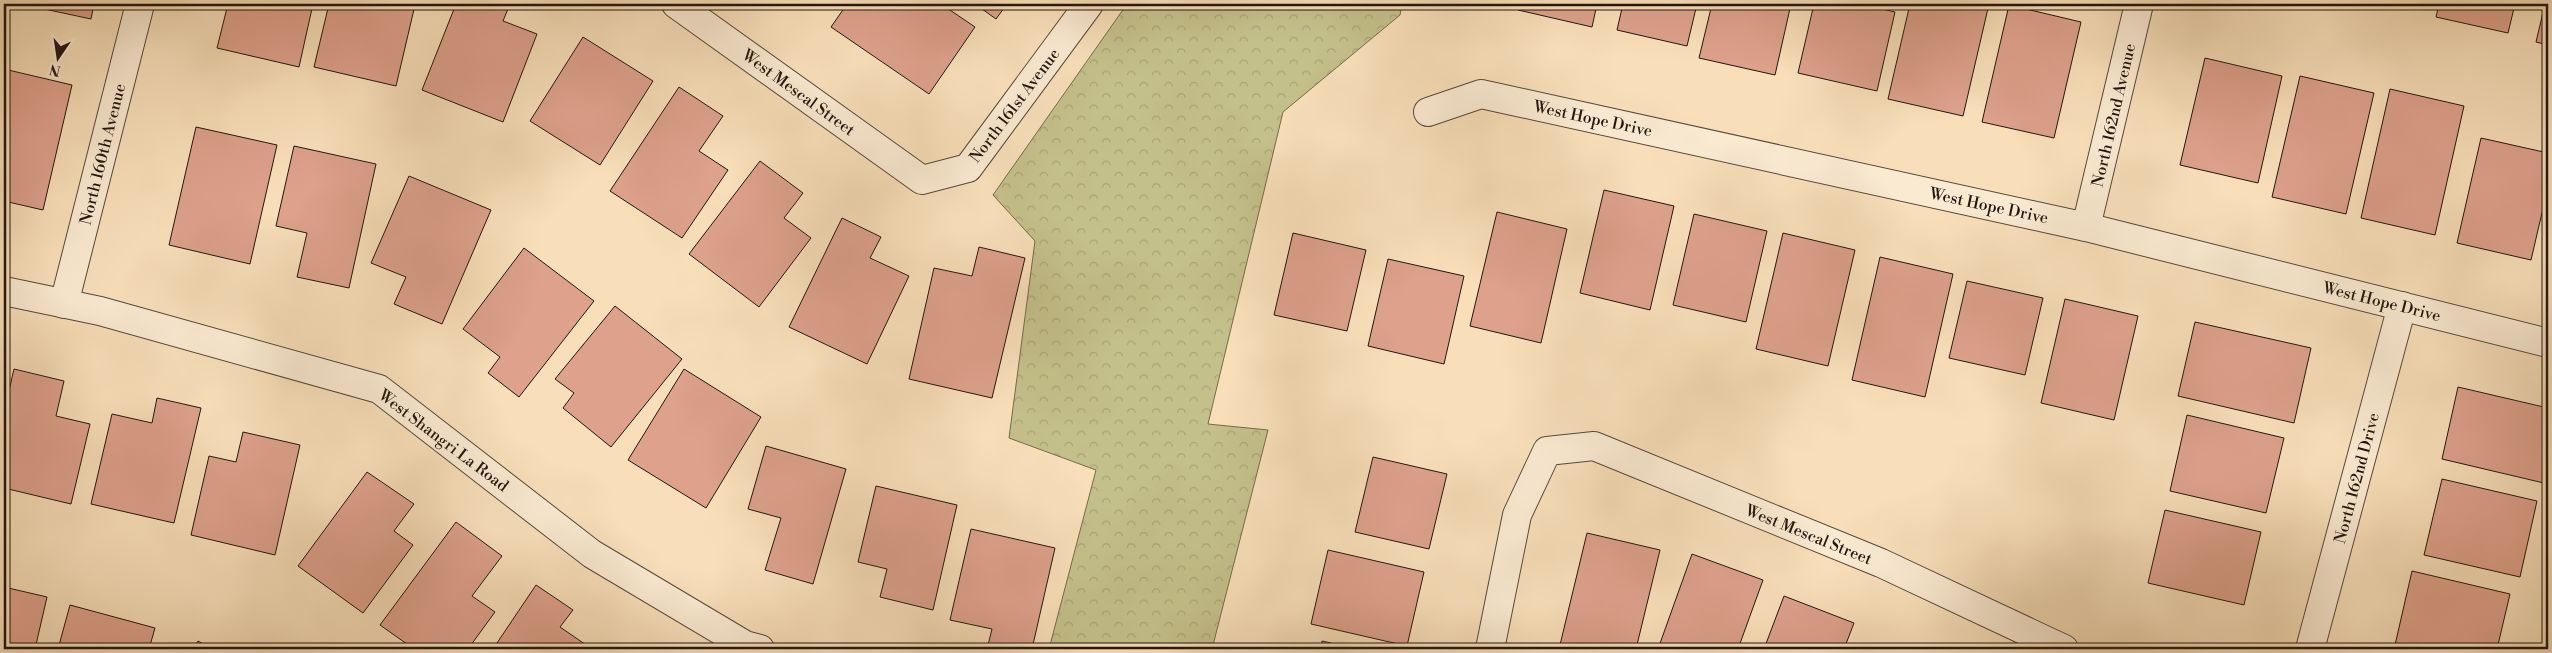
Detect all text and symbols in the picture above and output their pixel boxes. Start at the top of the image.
north arrow [32,32,82,82]
street label: North 162nd Avenue [2088,42,2140,189]
street label: North 161st Avenue [965,44,1064,167]
street label: West Mescal Street [737,45,859,141]
text: N [48,60,63,80]
street label: North 160th Avenue [76,82,130,227]
street label: West Hope Drive [1531,96,1654,141]
street label: West Hope Drive [1927,183,2050,228]
street label: West Hope Drive [2320,277,2443,326]
street label: West Shangri La Road [374,385,512,496]
street label: North 162nd Drive [2330,411,2384,546]
street label: West Mescal Street [1742,500,1875,570]

